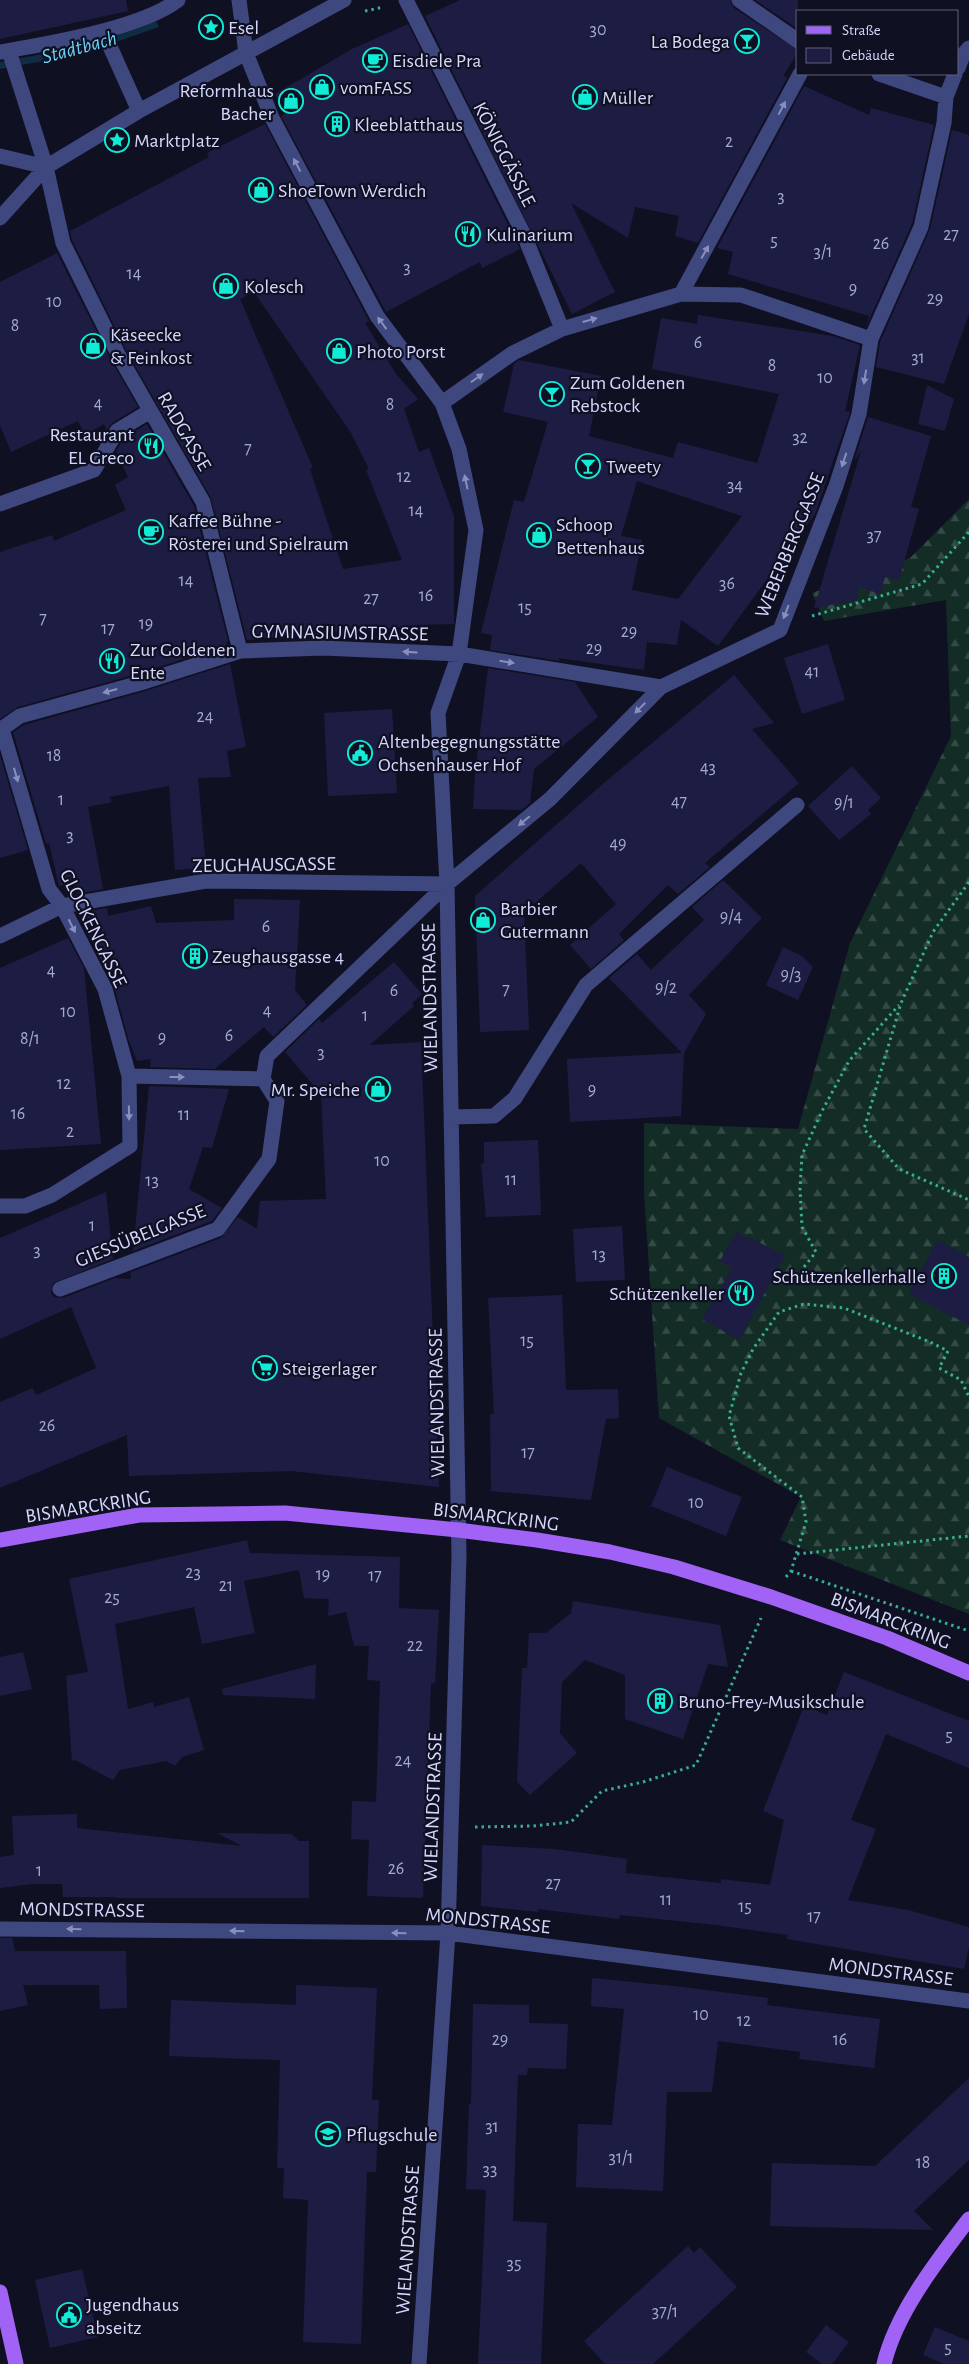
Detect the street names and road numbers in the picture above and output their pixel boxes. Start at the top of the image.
street label: KÖNIGGÄSSLE [469,99,539,210]
street label: RADGASSE [154,389,215,475]
street label: WEBERBERGGASSE [752,470,828,621]
street label: GYMNASIUMSTRASSE [251,621,429,645]
street label: ZEUGHAUSGASSE [192,854,336,876]
street label: GLOCKENGASSE [56,866,130,991]
street label: WIELANDSTRASSE [419,923,441,1073]
street label: GIESSÜBELGASSE [72,1201,209,1271]
street label: WIELANDSTRASSE [426,1328,448,1478]
street label: BISMARCKRING [24,1487,152,1527]
street label: BISMARCKRING [432,1499,560,1535]
street label: BISMARCKRING [828,1589,953,1653]
street label: WIELANDSTRASSE [420,1732,446,1882]
street label: MONDSTRASSE [19,1899,145,1921]
street label: MONDSTRASSE [425,1905,552,1938]
street label: MONDSTRASSE [828,1954,955,1990]
street label: WIELANDSTRASSE [393,2164,423,2315]

